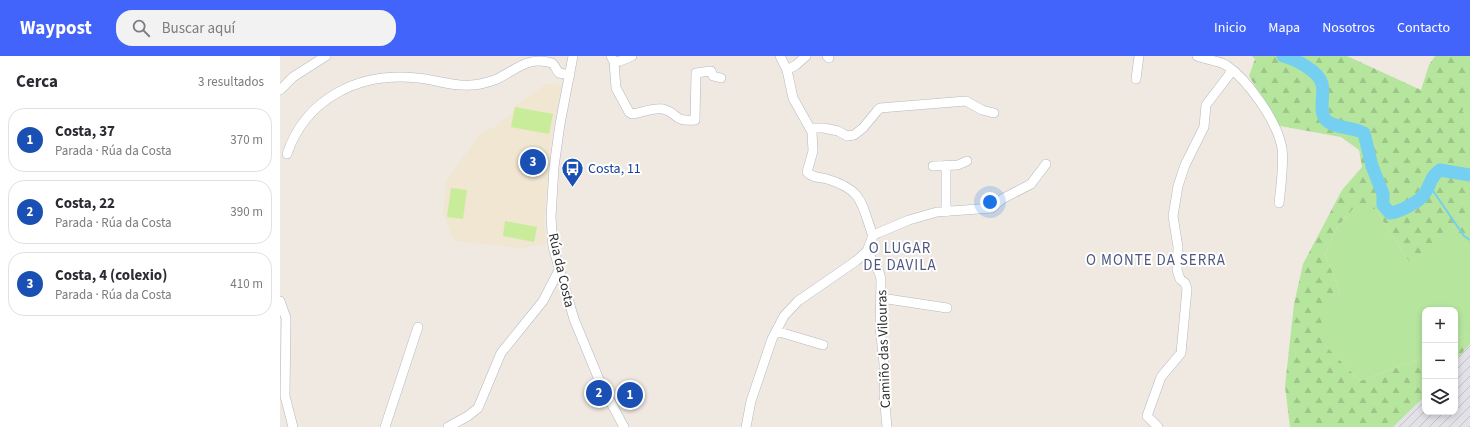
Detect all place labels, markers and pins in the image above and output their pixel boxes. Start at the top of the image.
pin: 3 [520,147,546,177]
bus stop icon: Costa, 11 [560,155,586,188]
place label: Costa, 11 [588,159,641,179]
pin: 2 [586,378,612,408]
pin: 1 [617,380,643,410]

